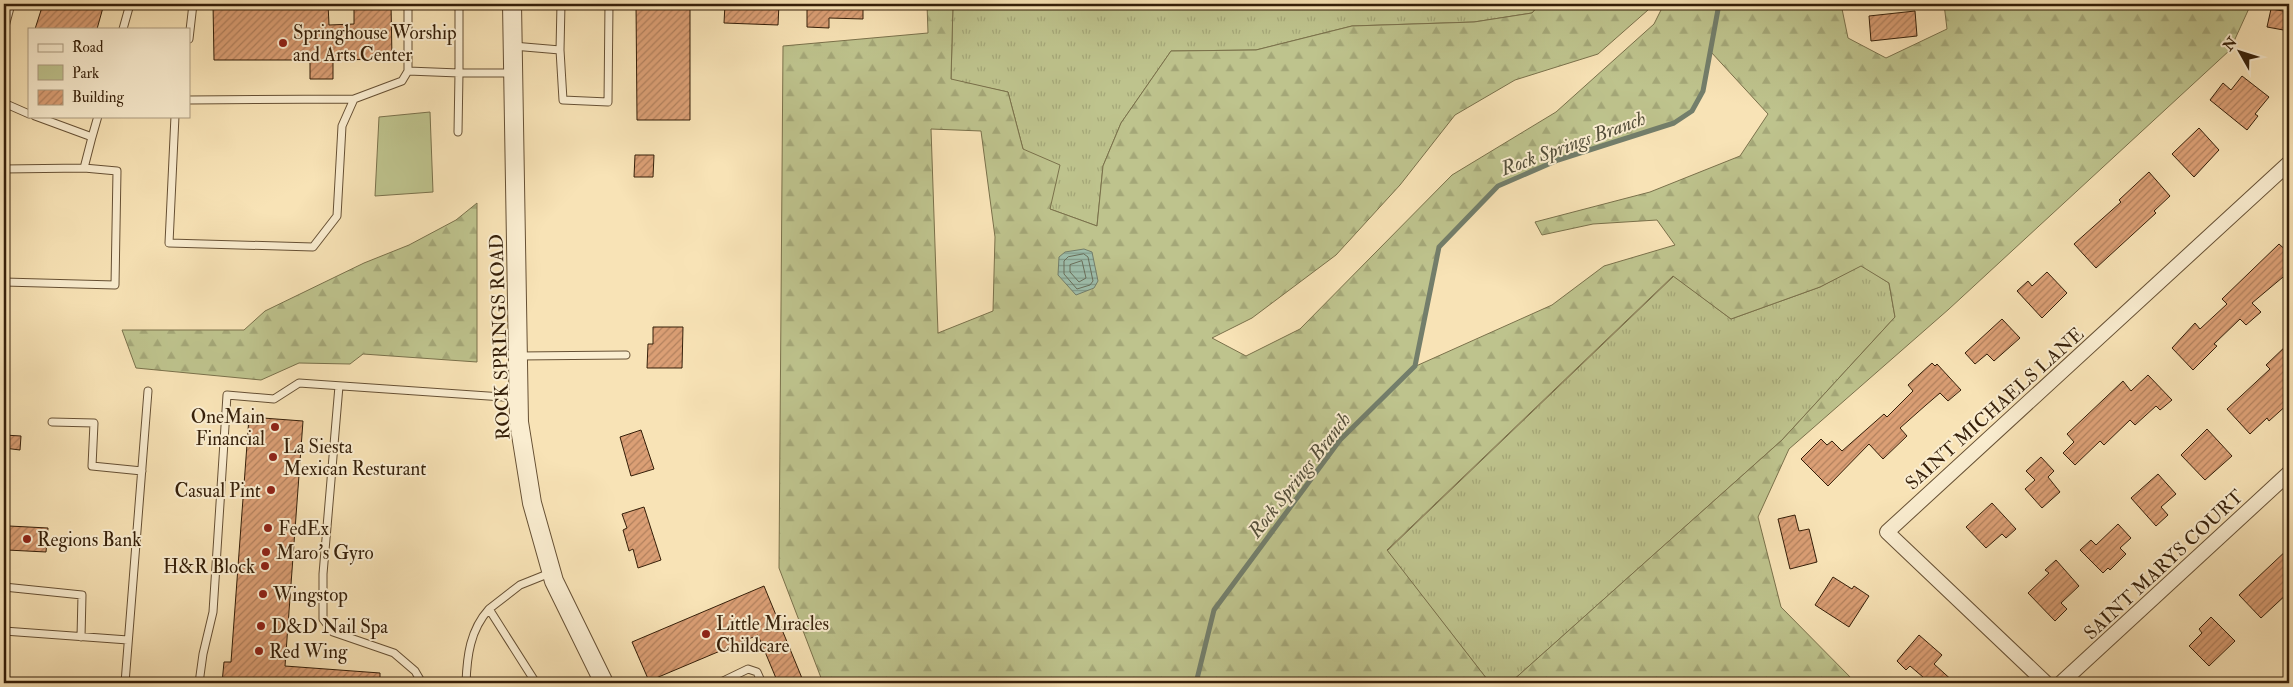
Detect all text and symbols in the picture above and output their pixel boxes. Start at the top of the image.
place label: Springhouse Worship and Arts Center [293,21,457,67]
legend [28,28,190,118]
north arrow [2216,28,2266,78]
text: N [2219,34,2241,55]
marker: Springhouse Worship and Arts Center [277,37,289,49]
text: Road [72,38,104,57]
text: Park [72,64,99,83]
text: Building [72,88,124,107]
water label: Rock Springs Branch [1496,106,1649,182]
street label: ROCK SPRINGS ROAD [484,234,516,440]
street label: SAINT MICHAELS LANE [1900,322,2089,495]
place label: OneMain Financial [191,405,265,451]
water label: Rock Springs Branch [1242,408,1356,544]
marker: OneMain Financial [269,421,281,433]
place label: La Siesta Mexican Resturant [283,435,426,481]
marker: La Siesta Mexican Resturant [267,451,279,463]
place label: Casual Pint [174,479,261,503]
marker: Casual Pint [265,484,277,496]
street label: SAINT MARYS COURT [2079,485,2248,645]
place label: FedEx [278,517,329,541]
marker: FedEx [262,522,274,534]
place label: Regions Bank [37,528,141,552]
marker: Regions Bank [21,533,33,545]
place label: Maro's Gyro [276,541,374,565]
marker: Maro's Gyro [260,546,272,558]
place label: H&R Block [163,555,255,579]
marker: H&R Block [259,560,271,572]
place label: Wingstop [272,583,348,608]
marker: Wingstop [257,588,269,600]
place label: Little Miracles Childcare [716,612,829,658]
place label: D&D Nail Spa [271,615,388,640]
marker: D&D Nail Spa [255,620,267,632]
marker: Little Miracles Childcare [700,628,712,640]
place label: Red Wing [269,640,348,664]
marker: Red Wing [253,645,265,657]

